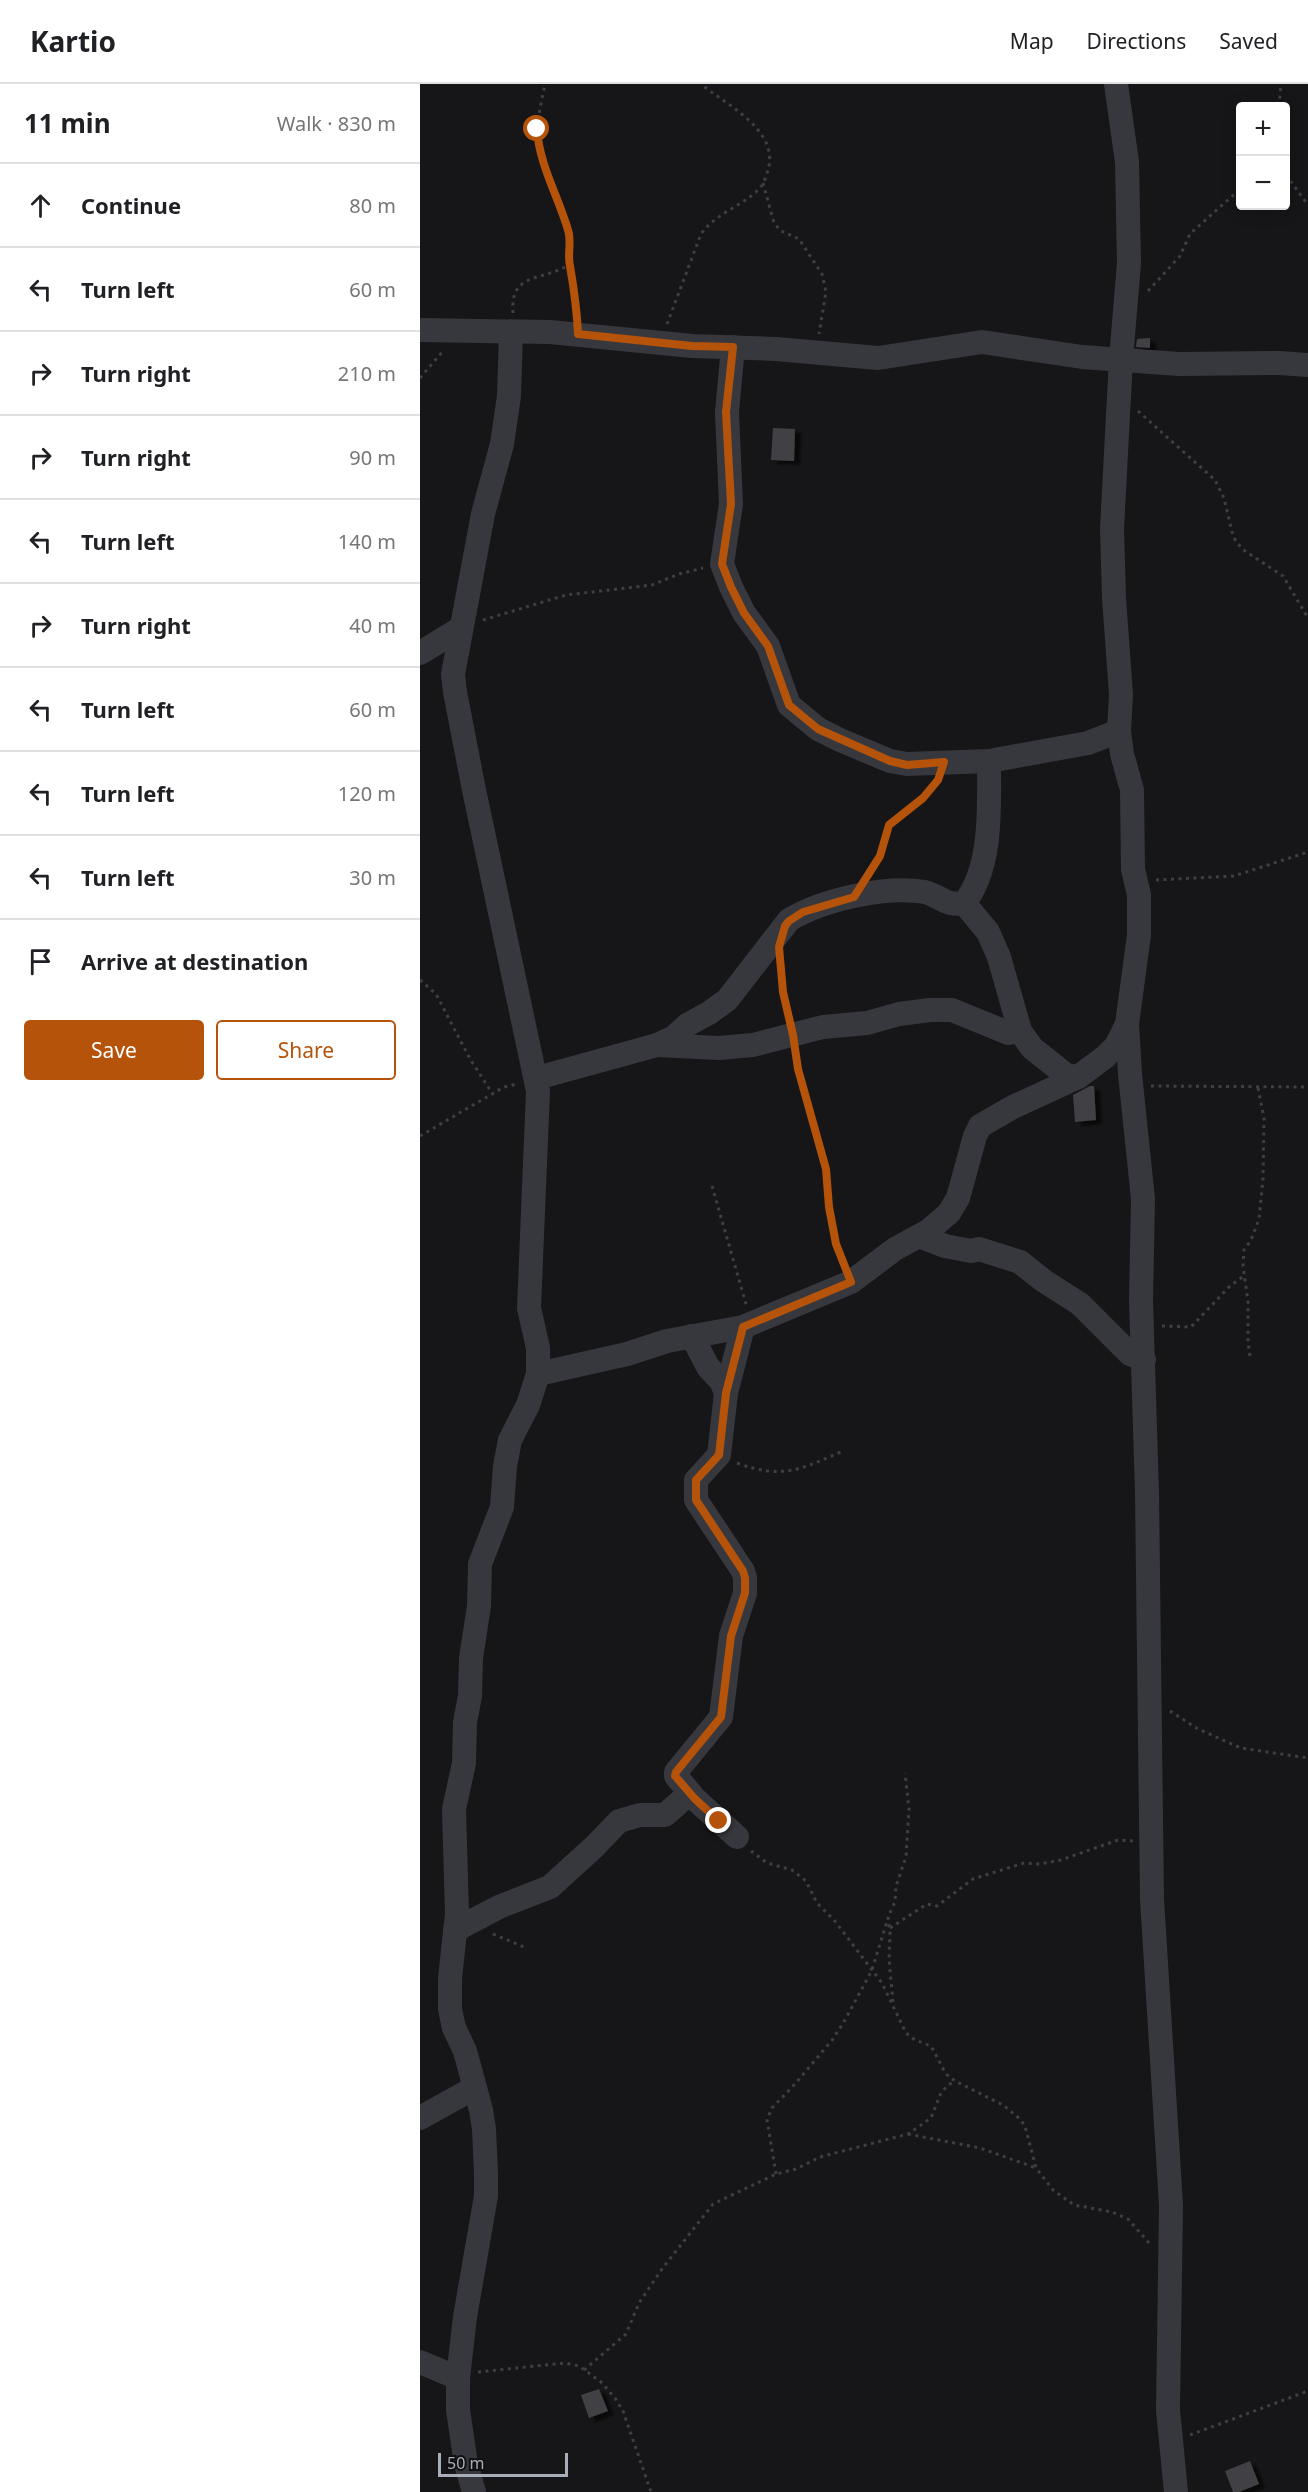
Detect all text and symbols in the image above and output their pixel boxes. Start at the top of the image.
text: Kartio [30,22,116,60]
text: Map [1010,27,1054,55]
text: Directions [1087,27,1186,55]
text: Saved [1219,27,1278,55]
map controls [1236,102,1290,210]
button: + [1236,102,1290,156]
text: 11 min [24,105,111,141]
text: Walk · 830 m [277,110,396,137]
route start [523,115,549,141]
button: − [1236,156,1290,210]
icon: ahead [24,189,57,222]
text: Continue [81,190,181,220]
text: 80 m [349,192,396,219]
icon: left [24,273,57,306]
text: Turn left [81,274,175,304]
text: 60 m [349,276,396,303]
icon: right [24,357,57,390]
text: Turn right [81,358,191,388]
text: 210 m [338,360,396,387]
icon: right [24,441,57,474]
text: Turn right [81,442,191,472]
text: 90 m [349,444,396,471]
icon: left [24,525,57,558]
text: Turn left [81,526,175,556]
text: 140 m [338,528,396,555]
icon: right [24,609,57,642]
text: Turn right [81,610,191,640]
text: 40 m [349,612,396,639]
icon: left [24,693,57,726]
text: Turn left [81,694,175,724]
text: 60 m [349,696,396,723]
icon: left [24,777,57,810]
text: Turn left [81,778,175,808]
text: 120 m [338,780,396,807]
icon: left [24,861,57,894]
text: Turn left [81,862,175,892]
text: 30 m [349,864,396,891]
icon: arrive [24,945,57,978]
text: Arrive at destination [81,946,308,976]
button: Save [24,1020,204,1080]
button: Share [216,1020,396,1080]
route end [705,1807,731,1833]
scale bar [438,2450,568,2478]
text: 50 m [447,2452,484,2474]

